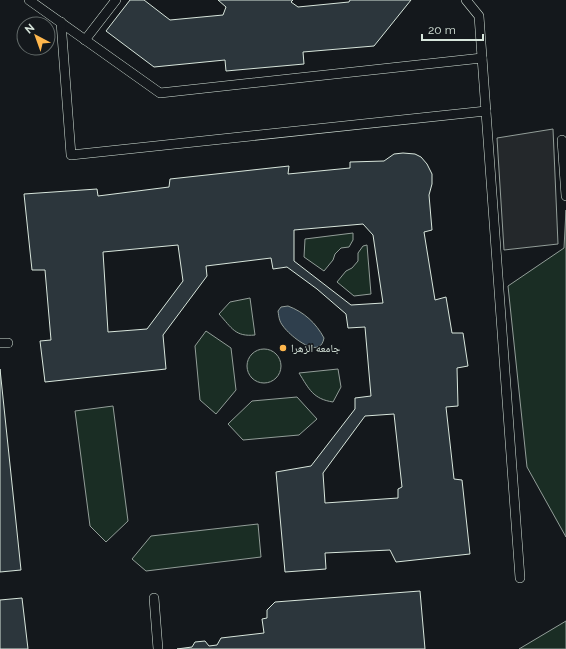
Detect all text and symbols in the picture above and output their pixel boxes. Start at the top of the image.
north arrow [16,16,56,56]
scale bar [422,16,483,42]
text: N [22,21,37,36]
text: 20 m [428,23,456,37]
place label: جامعه الزهرا [291,342,340,355]
marker: جامعه الزهرا [278,343,288,353]

